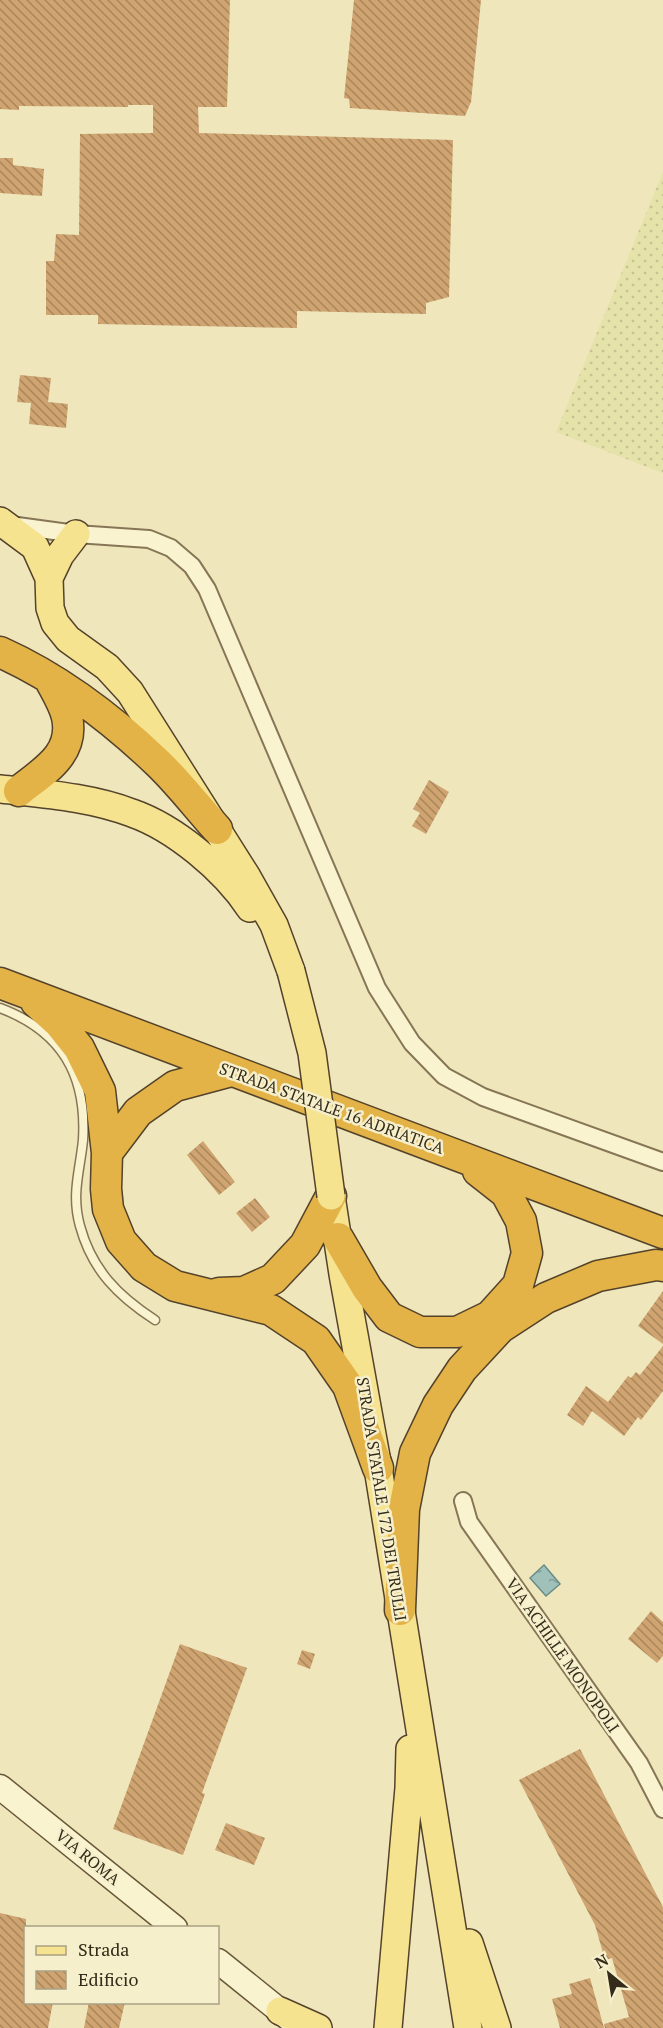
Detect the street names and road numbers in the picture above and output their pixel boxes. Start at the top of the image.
street label: STRADA STATALE 16 ADRIATICA [217,1057,447,1159]
street label: STRADA STATALE 172 DEI TRULLI [352,1376,412,1622]
street label: VIA ACHILLE MONOPOLI [501,1573,625,1737]
street label: VIA ROMA [51,1824,125,1890]

